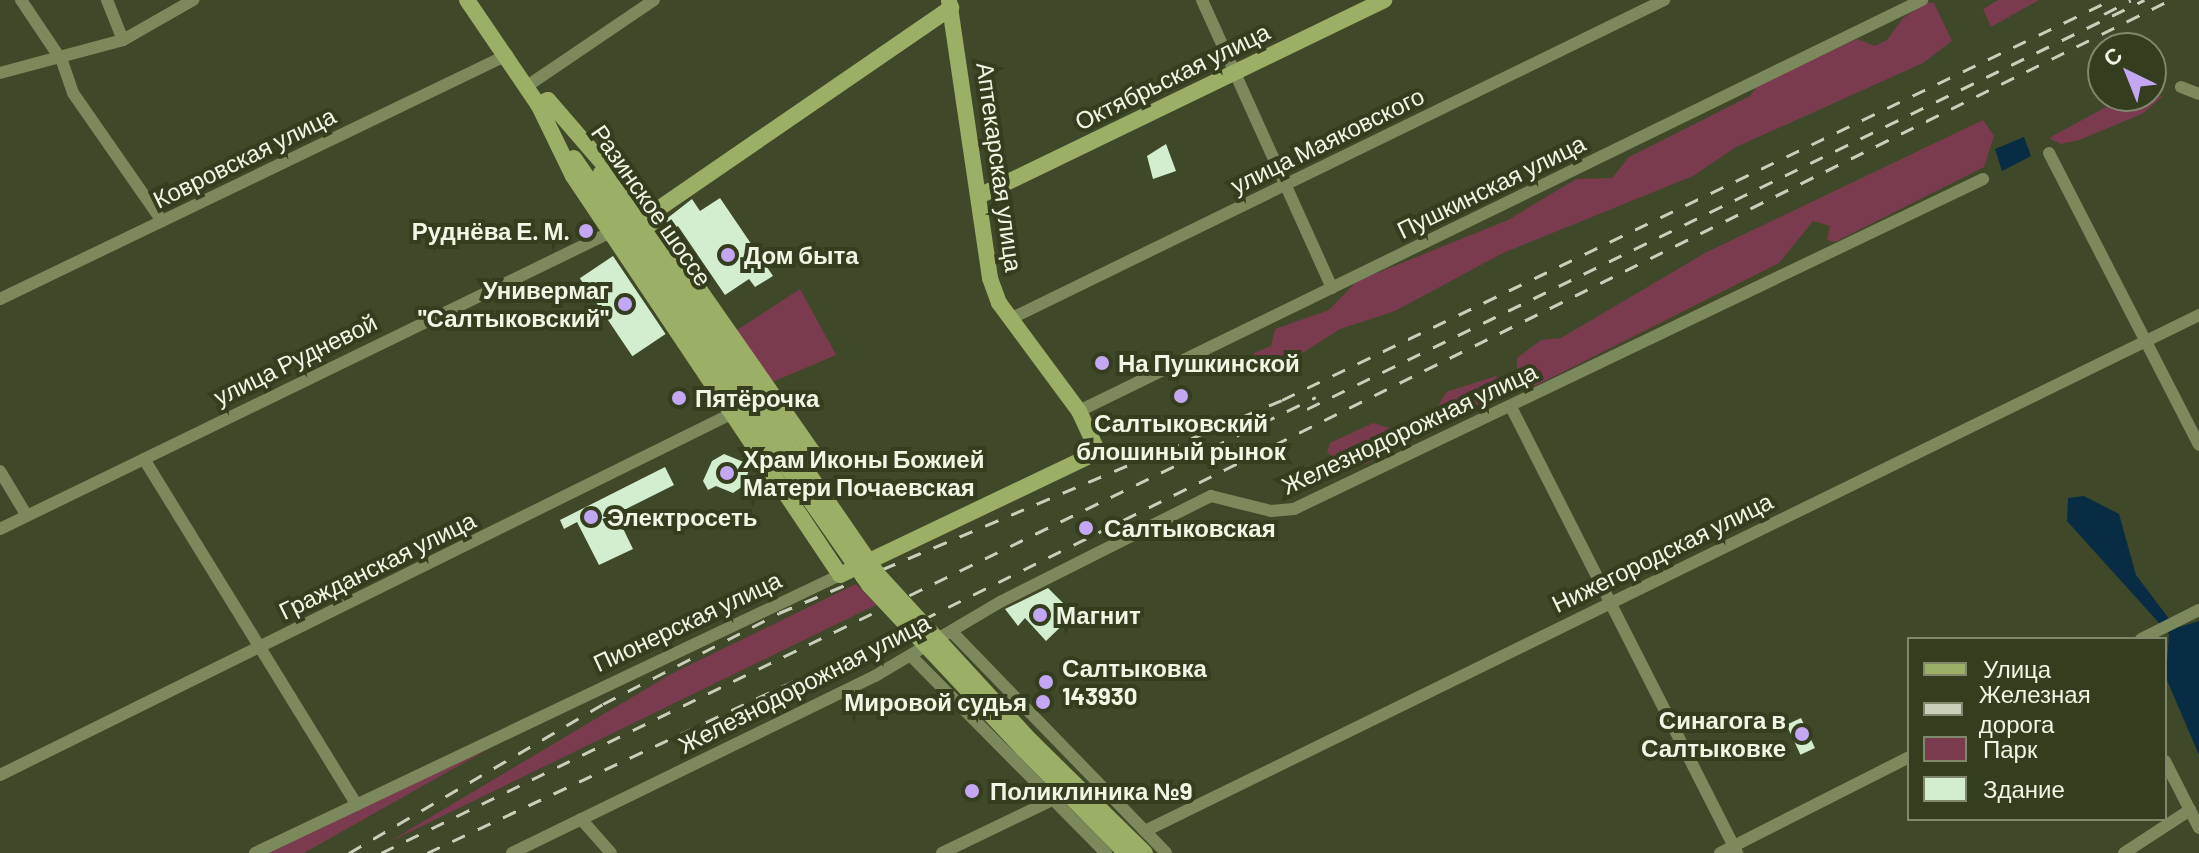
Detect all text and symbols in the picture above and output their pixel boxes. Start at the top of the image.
street label: Октябрьская улица [1070,16,1274,136]
north arrow [2087,32,2167,112]
text: С [2097,41,2127,71]
street label: Аптекарская улица [971,61,1029,273]
street label: улица Маяковского [1226,81,1428,199]
street label: Ковровская улица [148,100,340,214]
street label: Разинское шоссе [586,119,718,291]
street label: Пушкинская улица [1392,128,1590,244]
place label: Руднёва Е. М. [412,217,570,245]
marker: Руднёва Е. М. [577,222,595,240]
place label: Дом быта [744,241,859,269]
marker: Дом быта [719,246,737,264]
place label: Универмаг "Салтыковский" [418,276,609,332]
marker: Универмаг "Салтыковский" [616,295,634,313]
street label: улица Рудневой [209,307,381,411]
place label: На Пушкинской [1118,349,1300,377]
marker: На Пушкинской [1093,354,1111,372]
street label: Железнодорожная улица [1277,356,1541,500]
place label: Пятёрочка [695,384,819,412]
marker: Салтыковский блошиный рынок [1172,387,1190,405]
marker: Пятёрочка [670,389,688,407]
place label: Салтыковский блошиный рынок [1076,409,1286,465]
place label: Храм Иконы Божией Матери Почаевская [743,445,984,501]
marker: Храм Иконы Божией Матери Почаевская [718,464,736,482]
street label: Нижегородская улица [1547,486,1777,618]
place label: Электросеть [607,503,757,531]
street label: Гражданская улица [274,505,480,625]
marker: Электросеть [582,508,600,526]
place label: Салтыковская [1104,514,1276,542]
marker: Салтыковская [1075,517,1097,539]
street label: Пионерская улица [588,565,786,677]
place label: Магнит [1056,601,1141,629]
marker: Магнит [1031,606,1049,624]
street label: Железнодорожная улица [673,607,935,759]
legend [1907,637,2167,821]
place label: Салтыковка 143930 [1062,654,1207,710]
text: Улица [1983,654,2051,683]
marker: Салтыковка 143930 [1037,673,1055,691]
text: Железная дорога [1979,679,2091,738]
place label: Мировой судья [844,688,1027,716]
marker: Мировой судья [1034,693,1052,711]
place label: Синагога в Салтыковке [1641,706,1786,762]
marker: Синагога в Салтыковке [1793,725,1811,743]
text: Парк [1983,734,2037,763]
text: Здание [1983,774,2065,803]
place label: Поликлиника №9 [990,777,1193,805]
marker: Поликлиника №9 [961,780,983,802]

